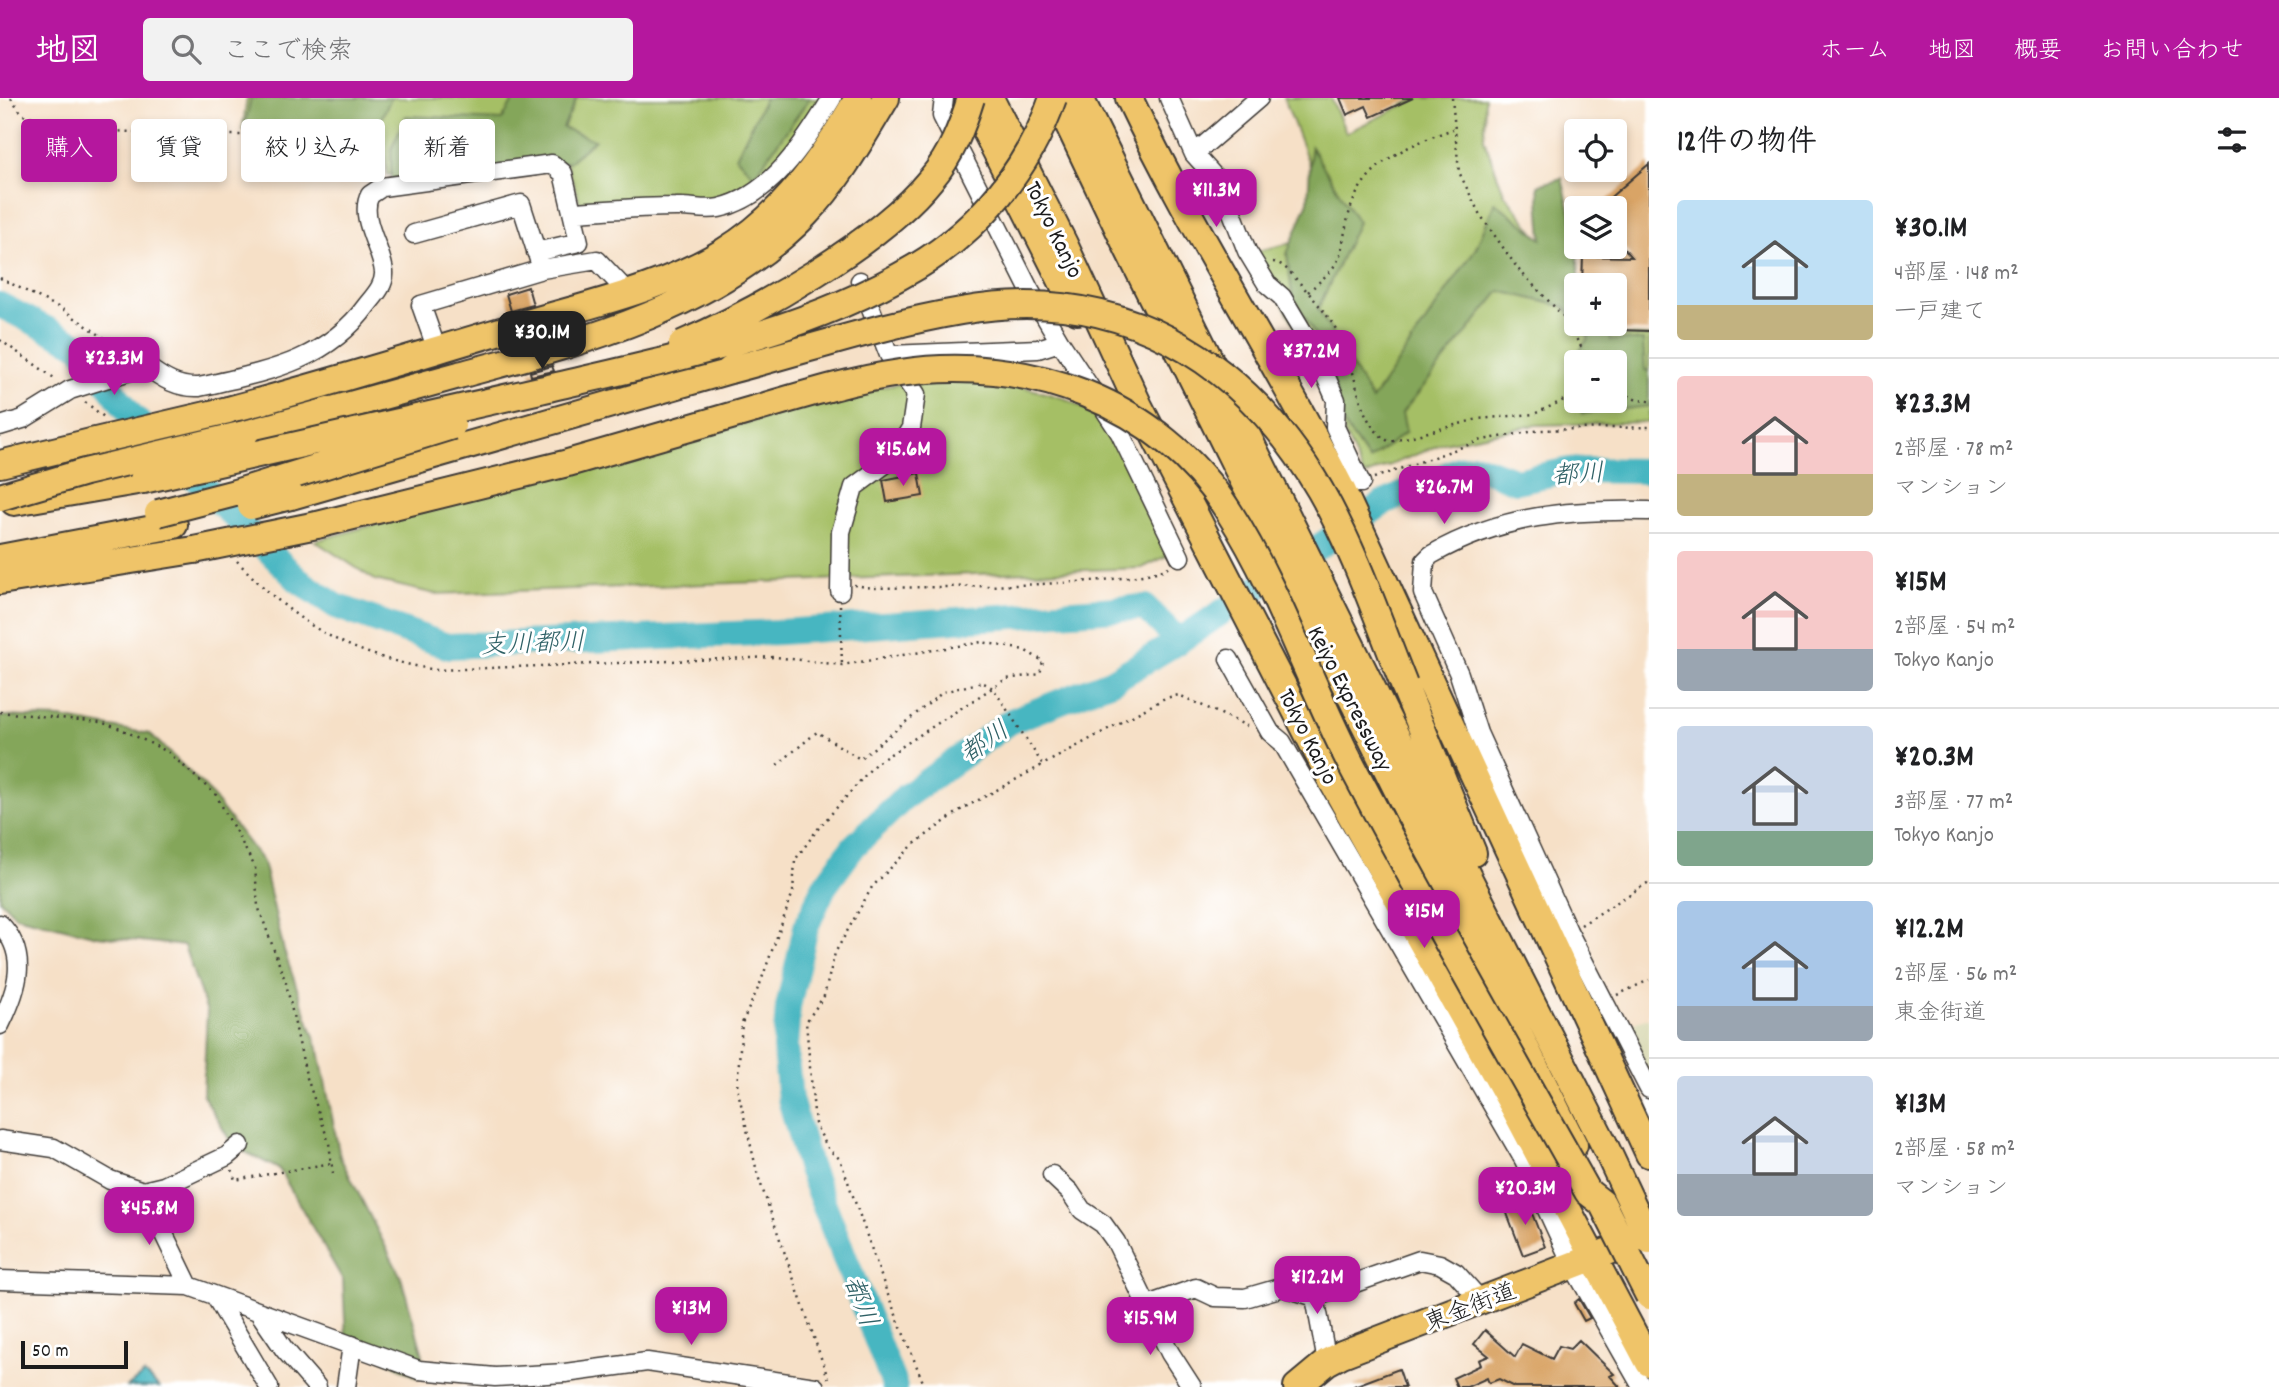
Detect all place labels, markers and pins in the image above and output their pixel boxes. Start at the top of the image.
pin: ¥11.3M [1159,170,1273,229]
pin: ¥30.1M [485,312,599,371]
pin: ¥37.2M [1254,330,1368,390]
pin: ¥23.3M [57,338,171,397]
pin: ¥15.6M [846,428,960,488]
pin: ¥26.7M [1387,466,1501,526]
pin: ¥15M [1383,890,1465,950]
pin: ¥20.3M [1468,1168,1582,1227]
pin: ¥45.8M [92,1188,206,1247]
pin: ¥12.2M [1260,1256,1374,1316]
pin: ¥13M [650,1288,732,1347]
pin: ¥15.9M [1093,1298,1207,1357]

